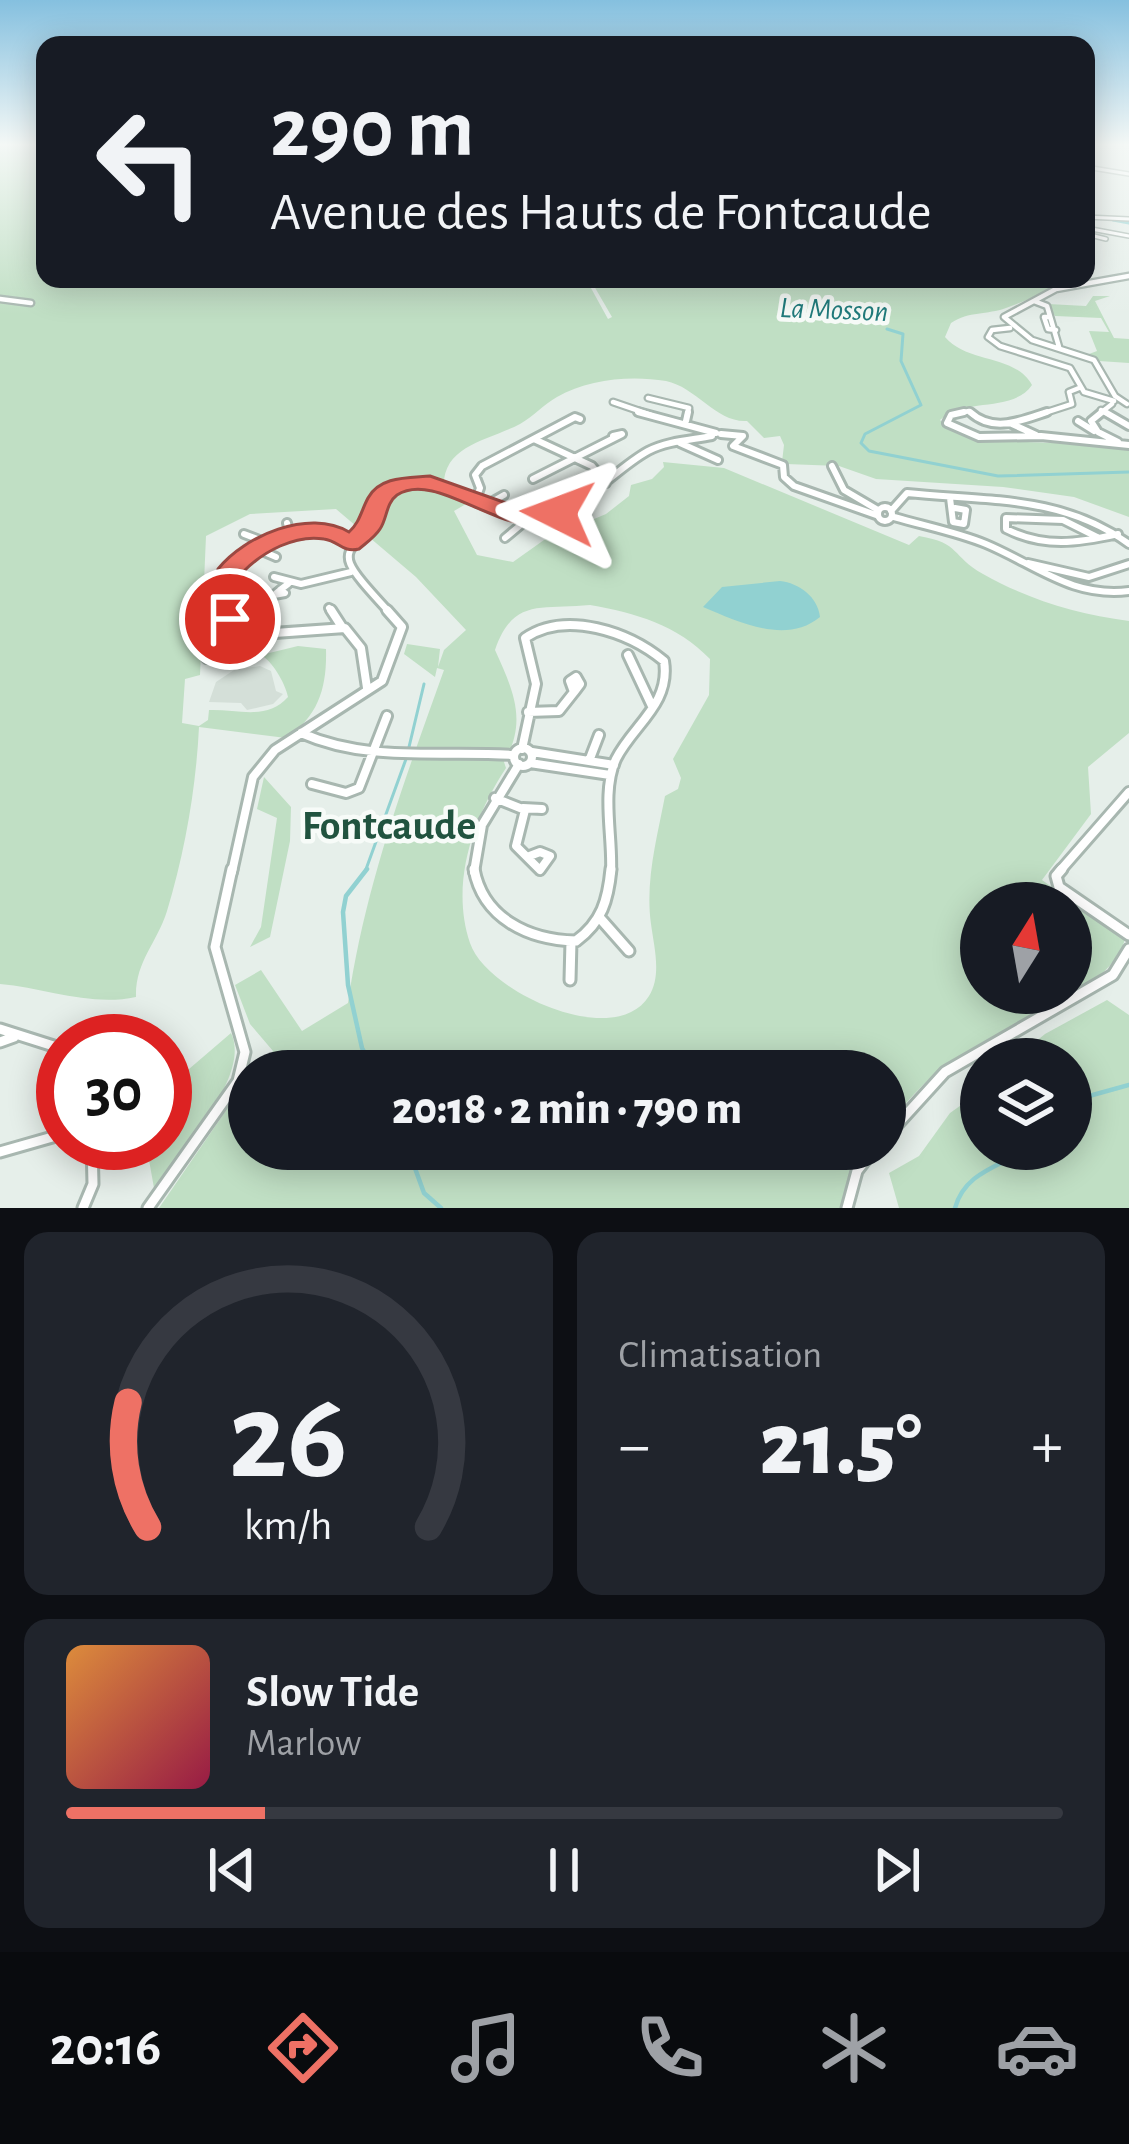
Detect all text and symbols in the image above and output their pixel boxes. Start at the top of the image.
icon: left [72,84,228,240]
text: 290 m [270,88,474,172]
text: Avenue des Hauts de Fontcaude [270,186,932,240]
water label: La Mosson [779,293,889,327]
position arrow [495,450,621,576]
pin [179,568,281,670]
icon: arrive [197,586,263,652]
district label: Fontcaude [302,805,476,847]
north arrow [960,882,1092,1014]
map controls [960,882,1092,1170]
speed limit sign: 30 [36,1014,192,1170]
button: layers [960,1038,1092,1170]
text: 20:18 · 2 min · 790 m [392,1087,742,1132]
text: Climatisation [619,1336,822,1375]
text: 26 [229,1376,348,1501]
text: 21.5° [760,1401,922,1491]
text: − [619,1413,650,1479]
text: + [1031,1413,1063,1479]
text: km/h [244,1504,332,1547]
text: Slow Tide [246,1670,419,1715]
text: Marlow [246,1724,361,1763]
icon: previous [199,1837,265,1903]
icon: pause [531,1837,597,1903]
icon: next [864,1837,930,1903]
icon: directions [261,2006,345,2090]
icon: music [444,2006,528,2090]
icon: phone [628,2006,712,2090]
icon: climate [812,2006,896,2090]
icon: car [995,2006,1079,2090]
text: 20:16 [50,2021,161,2075]

